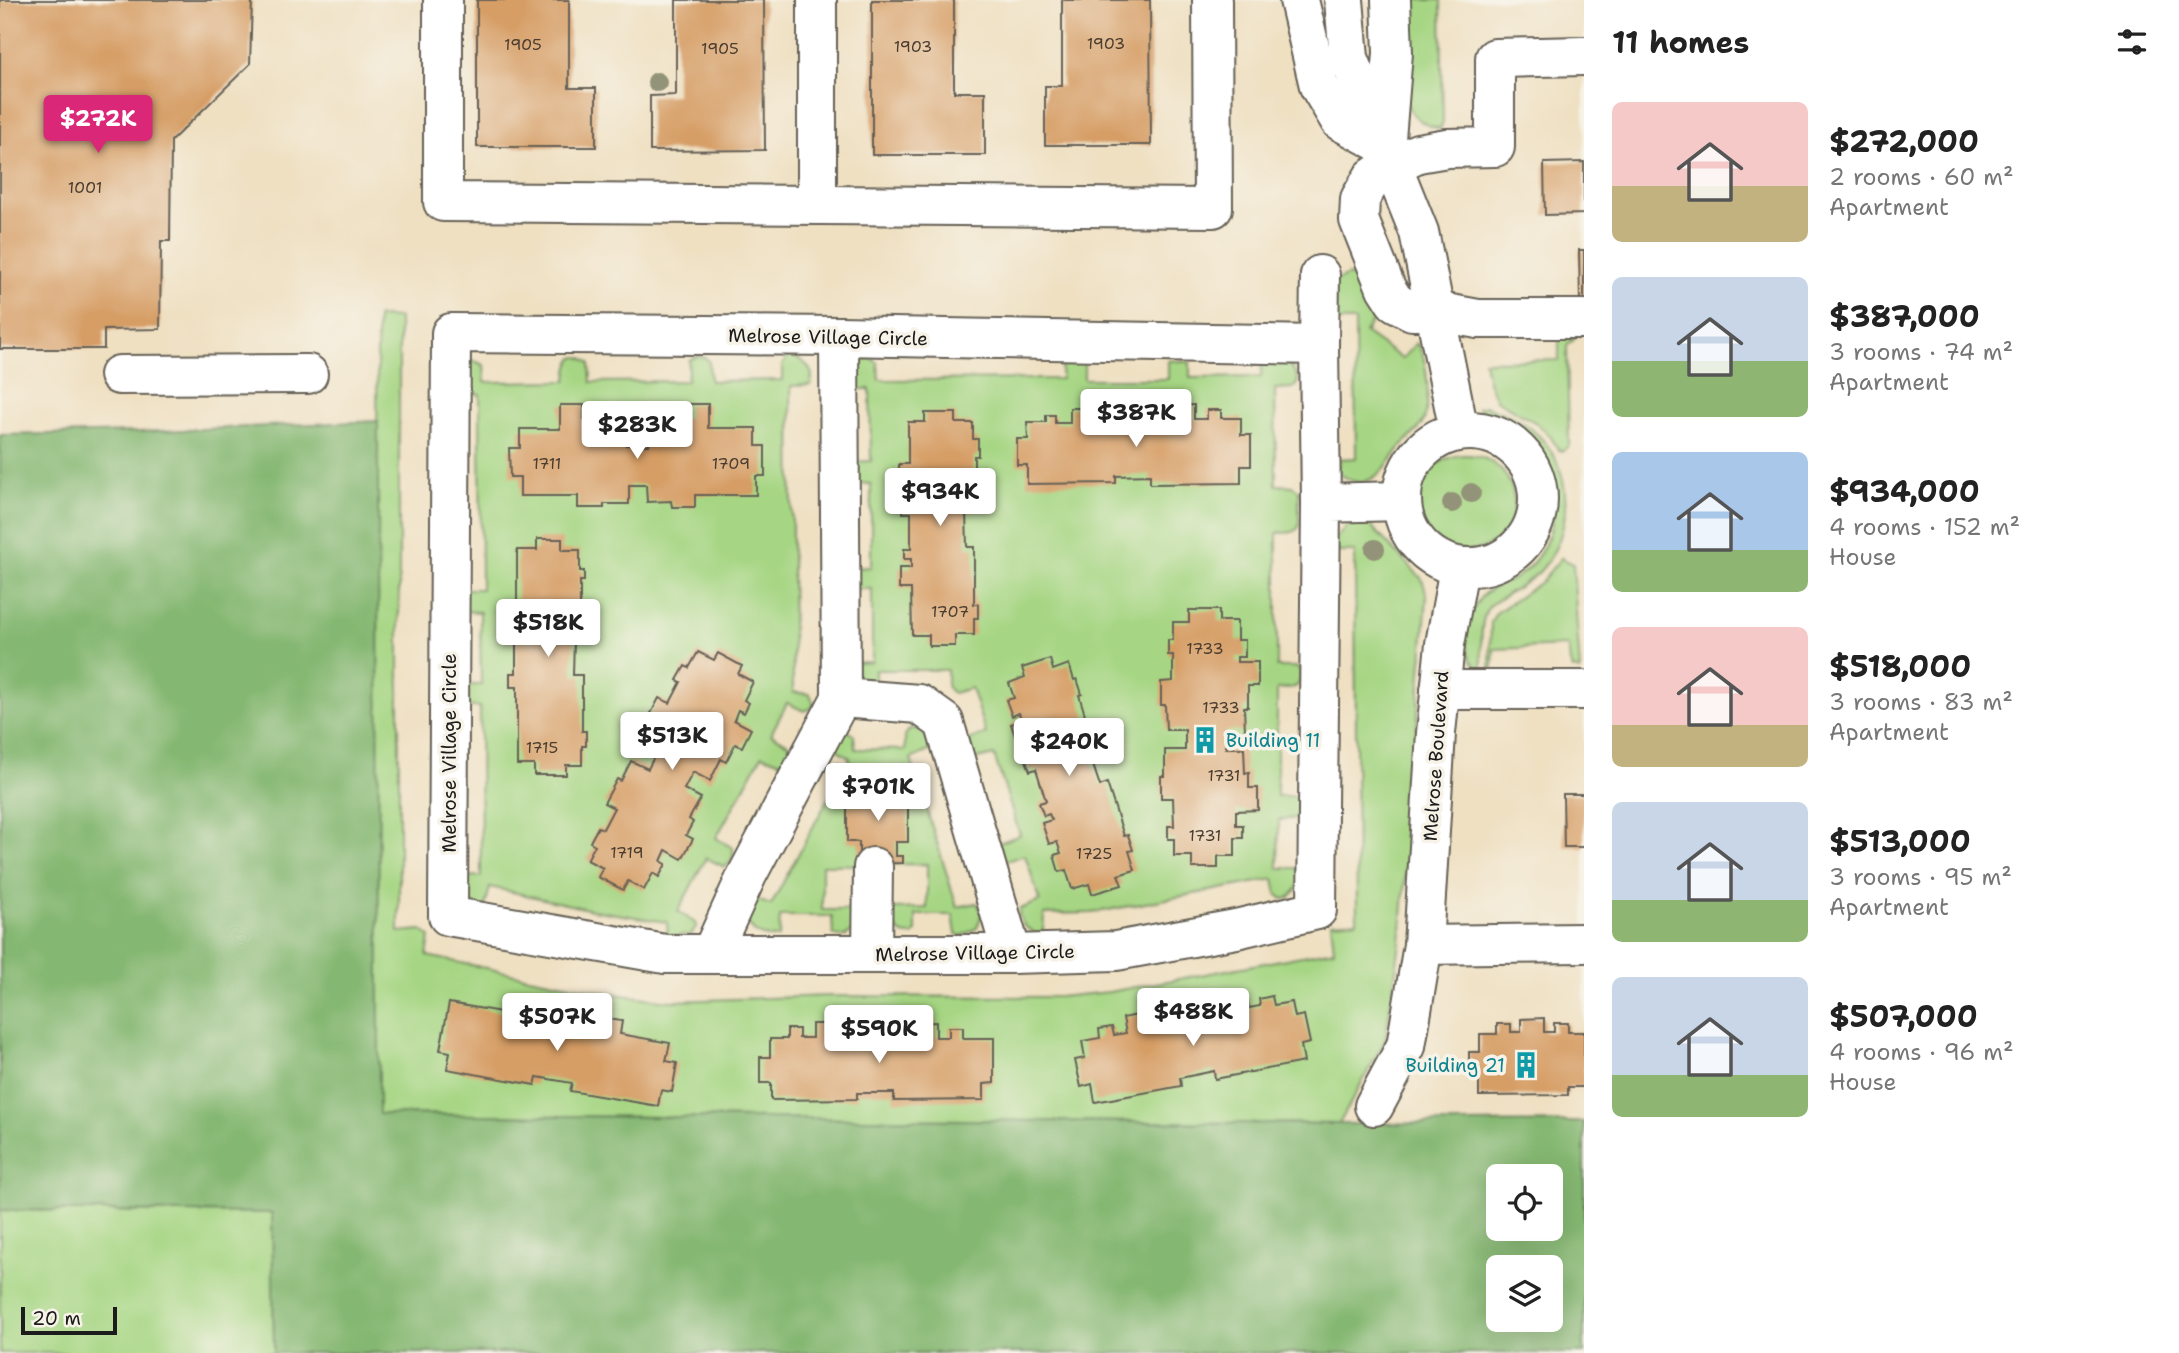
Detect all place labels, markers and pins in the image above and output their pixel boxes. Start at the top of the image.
pin: $272K [49,96,147,155]
pin: $387K [1087,390,1185,449]
pin: $283K [588,402,686,461]
pin: $934K [891,468,989,528]
pin: $518K [499,600,597,659]
pin: $513K [623,712,721,772]
pin: $240K [1020,718,1118,778]
building icon: Building 11 [1190,725,1220,755]
place label: Building 11 [1226,728,1321,753]
pin: $701K [829,764,927,823]
pin: $488K [1144,988,1242,1048]
pin: $507K [508,993,606,1053]
pin: $590K [830,1006,928,1065]
building icon: Building 21 [1511,1050,1541,1080]
place label: Building 21 [1405,1053,1505,1078]

